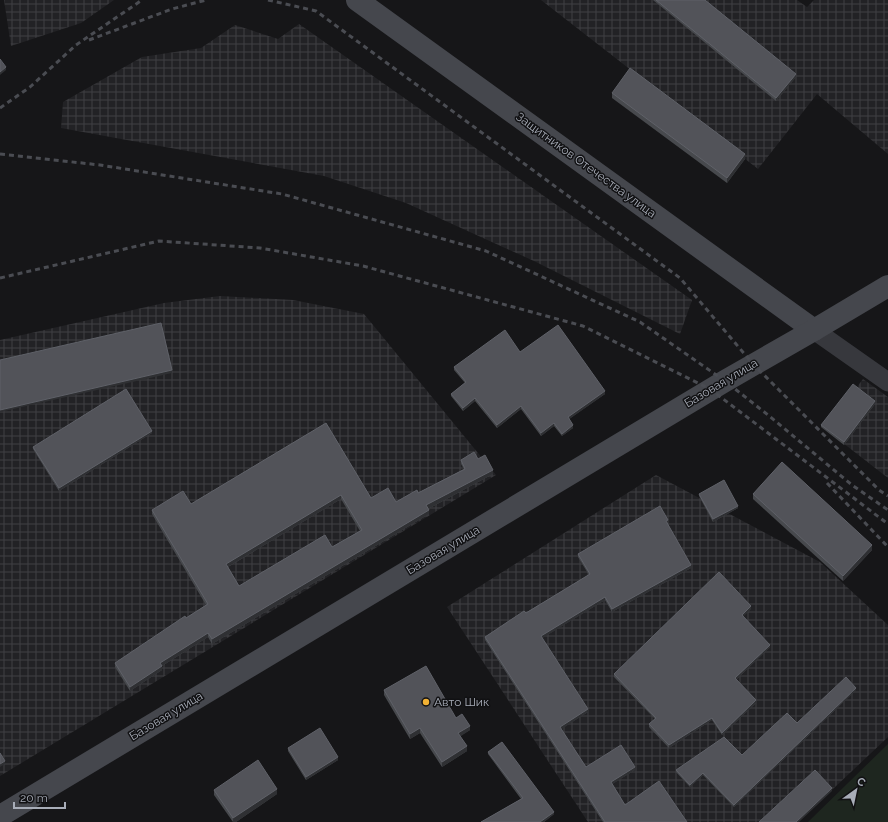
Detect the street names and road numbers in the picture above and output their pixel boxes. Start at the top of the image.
street label: Защитников Отечества улица [513,110,659,220]
street label: Базовая улица [682,356,760,410]
street label: Базовая улица [404,523,482,577]
street label: Базовая улица [127,689,205,743]

